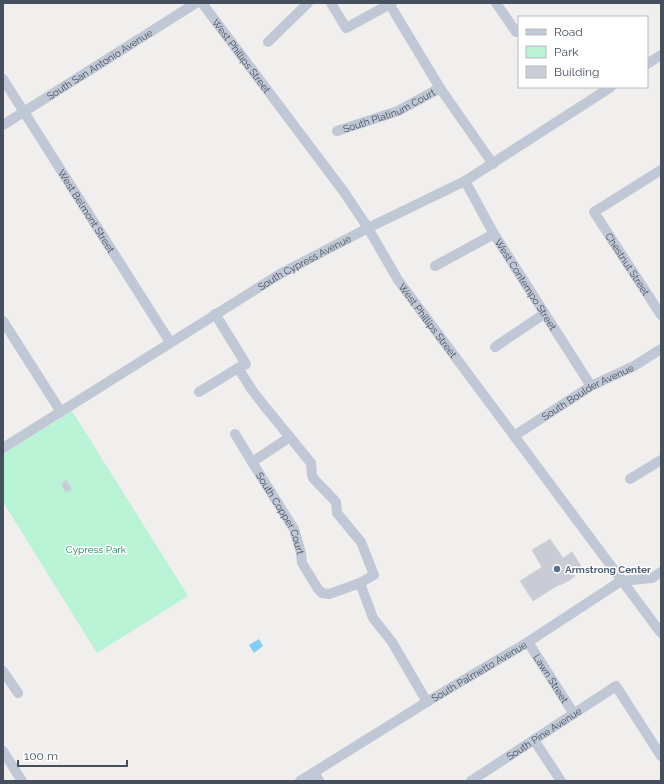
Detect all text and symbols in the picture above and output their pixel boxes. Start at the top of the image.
legend [518,16,648,88]
street label: West Phillips Street [210,17,273,96]
text: Road [554,25,583,39]
street label: South San Antonio Avenue [45,27,154,102]
text: Park [554,45,579,59]
text: Building [554,65,600,79]
street label: South Platinum Court [342,86,438,135]
street label: West Belmont Street [56,167,117,255]
street label: Chestnut Street [603,231,652,298]
street label: South Cypress Avenue [256,233,353,293]
street label: West Contempo Street [493,237,559,333]
street label: West Phillips Street [396,281,459,360]
street label: South Boulder Avenue [540,362,635,422]
street label: South Copper Court [254,470,306,556]
park label: Cypress Park [66,544,127,555]
marker: Armstrong Center [552,564,562,574]
place label: Armstrong Center [565,564,651,575]
street label: South Palmetto Avenue [429,639,529,704]
street label: Lawn Street [531,652,571,705]
street label: South Pine Avenue [505,705,584,762]
scale bar [18,742,127,768]
text: 100 m [24,749,58,763]

